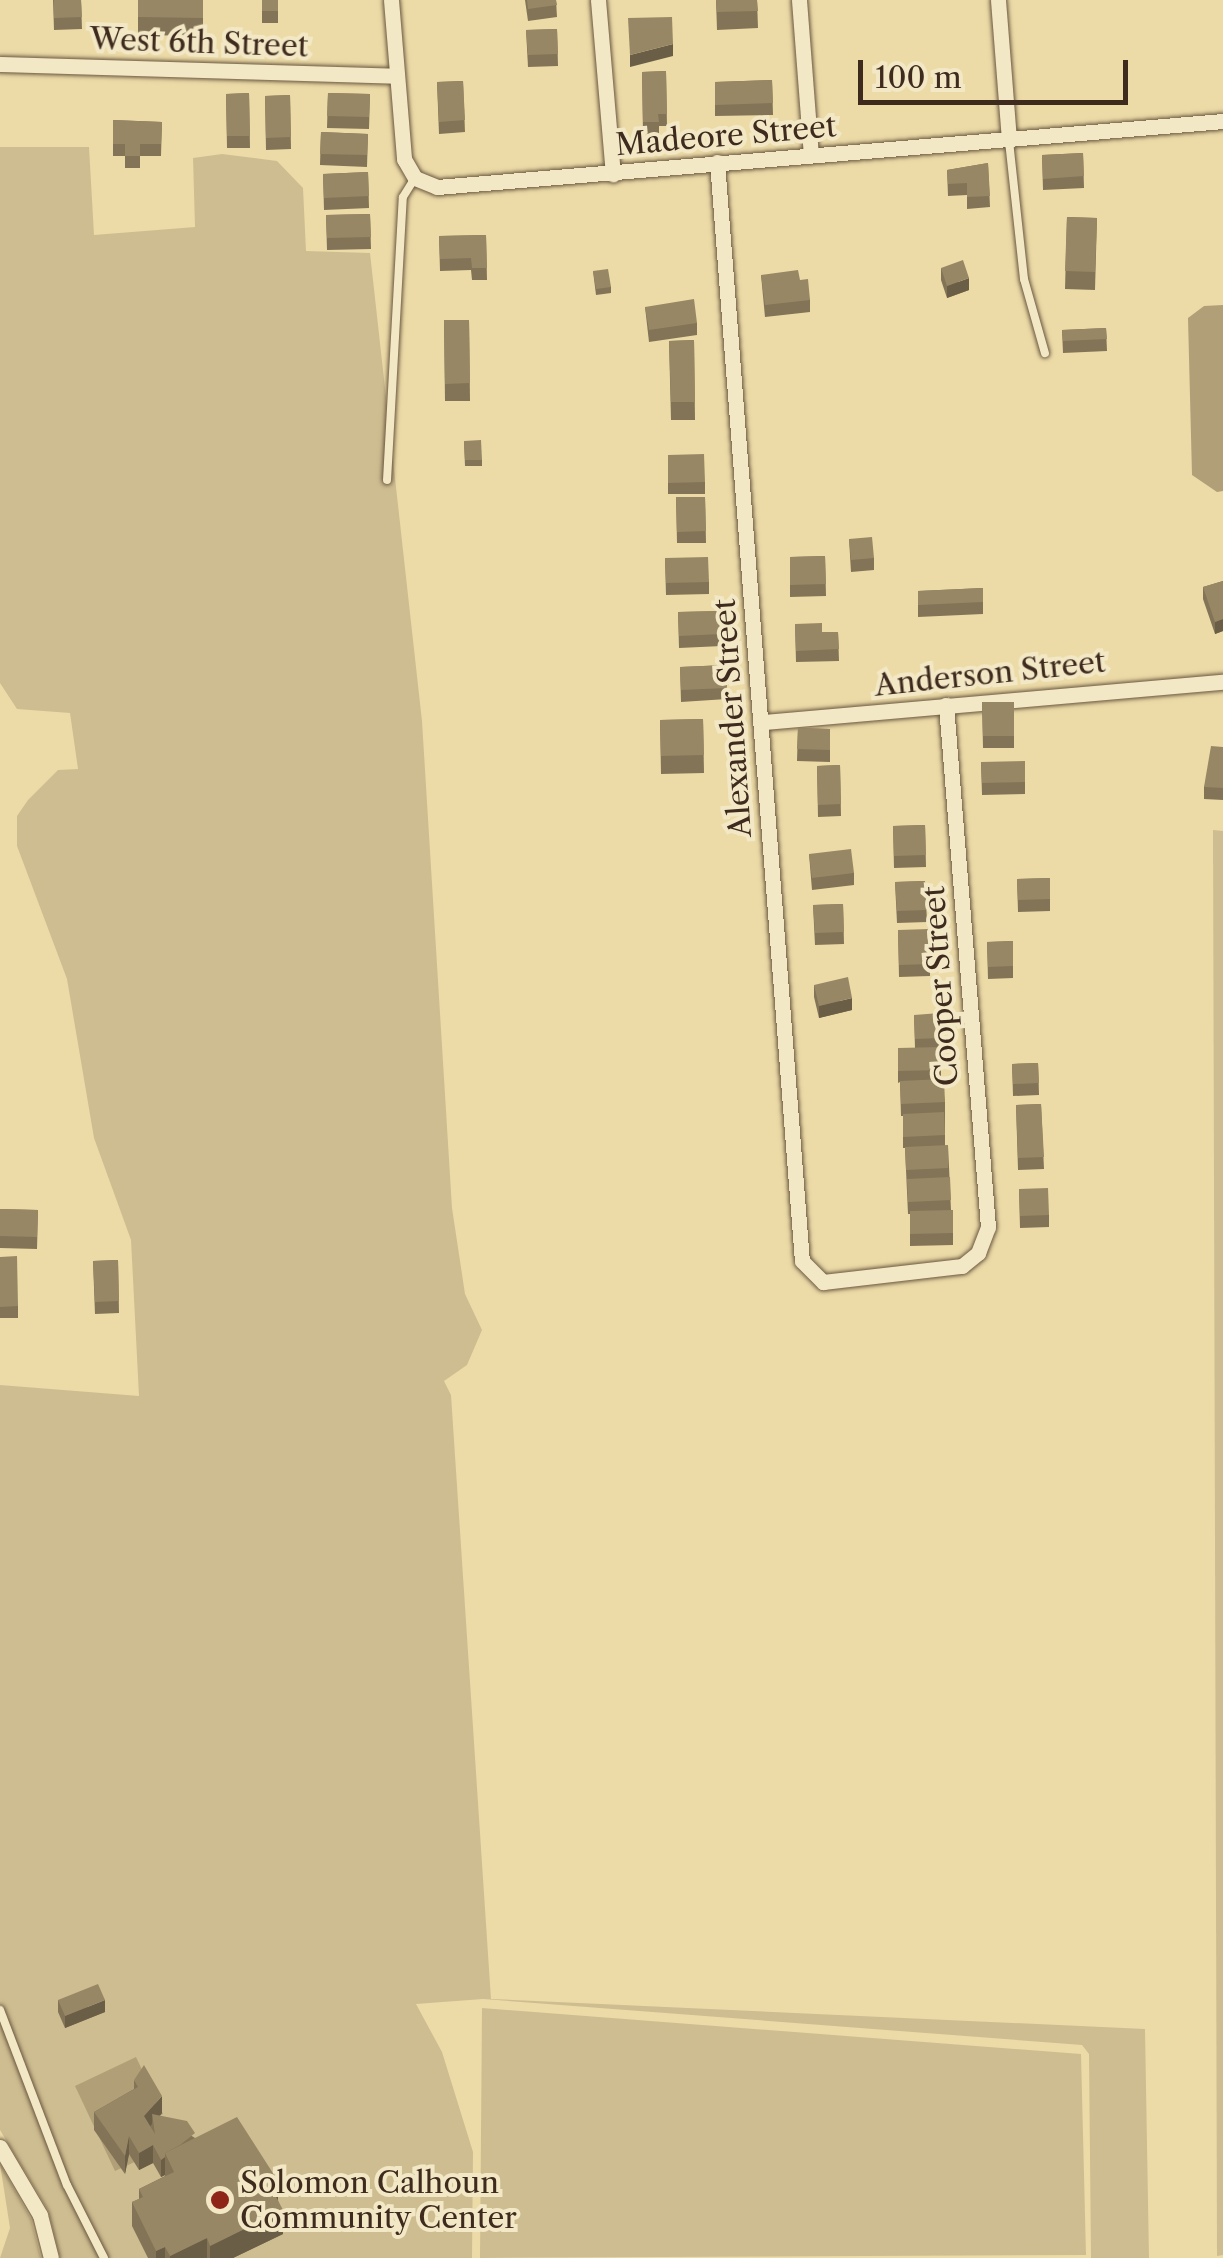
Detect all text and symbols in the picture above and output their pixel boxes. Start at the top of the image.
street label: West 6th Street [89,21,309,65]
scale bar [863,40,1133,102]
text: 100 m [875,59,962,96]
street label: Madeore Street [614,108,838,164]
street label: Alexander Street [707,597,759,839]
street label: Anderson Street [873,644,1107,704]
street label: Cooper Street [916,885,966,1087]
place label: Solomon Calhoun Community Center [240,2165,518,2236]
marker: Solomon Calhoun Community Center [209,2189,231,2211]

